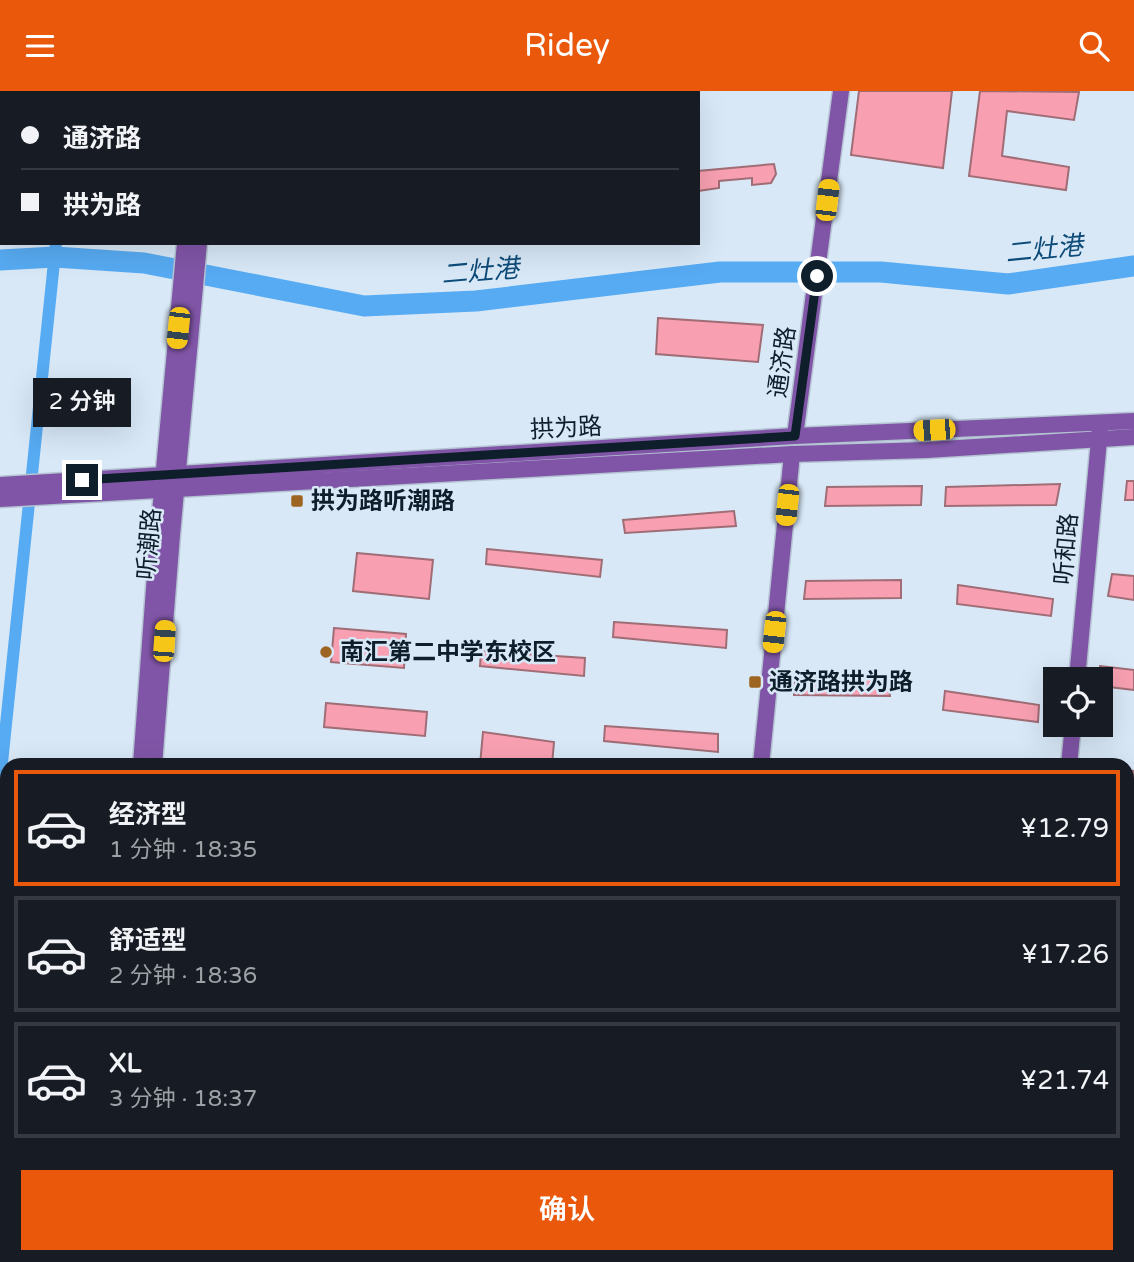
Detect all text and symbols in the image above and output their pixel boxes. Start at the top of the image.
icon: menu [21,27,59,65]
text: Ridey [524,27,610,65]
icon: search [1075,27,1113,65]
text: 通济路 [63,123,141,154]
car [815,178,840,222]
text: 拱为路 [63,190,141,221]
water label: 二灶港 [1004,230,1088,269]
water label: 二灶港 [440,252,524,290]
route start [801,260,833,292]
car [166,306,191,350]
street label: 通济路 [763,324,802,400]
callout: 2 分钟 [33,379,131,427]
text: 2 分钟 [49,388,115,416]
street label: 拱为路 [529,412,603,445]
car [913,418,956,442]
route end [66,464,98,496]
car [775,483,800,527]
place label: 拱为路听潮路 [311,487,455,516]
marker: 拱为路听潮路 [289,493,305,509]
street label: 听潮路 [132,507,167,581]
street label: 听和路 [1049,512,1084,586]
car [762,610,787,654]
car [153,619,176,663]
place label: 南汇第二中学东校区 [340,638,556,667]
marker: 南汇第二中学东校区 [318,644,334,660]
map controls [1043,667,1113,737]
button: locate [1043,667,1113,737]
place label: 通济路拱为路 [769,668,913,697]
marker: 通济路拱为路 [747,674,763,690]
icon: car [25,797,88,860]
text: 经济型 [109,799,187,830]
text: ¥12.79 [1020,813,1109,844]
text: 1 分钟 · 18:35 [109,836,257,864]
icon: car [25,923,88,986]
text: 舒适型 [109,925,187,956]
text: ¥17.26 [1021,939,1109,970]
text: 2 分钟 · 18:36 [109,962,257,990]
text: XL [109,1048,141,1079]
icon: car [25,1049,88,1112]
text: ¥21.74 [1020,1065,1109,1096]
text: 3 分钟 · 18:37 [109,1085,257,1113]
button: 确认 [21,1170,1113,1250]

